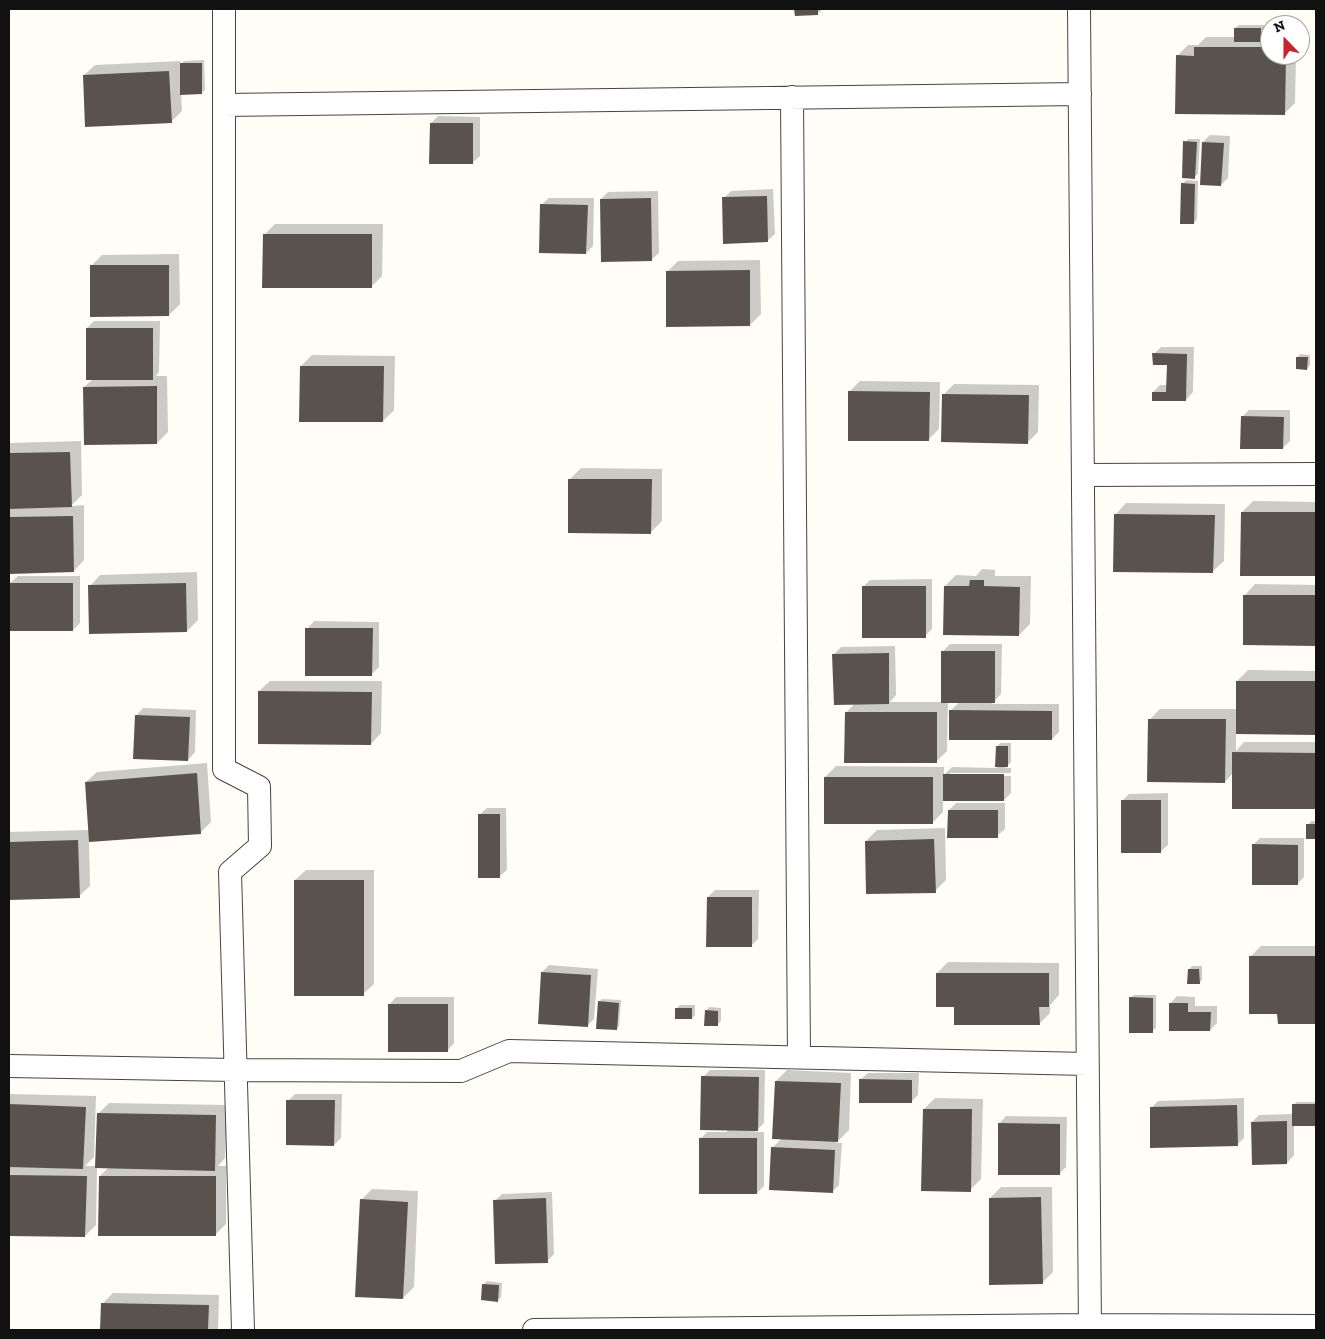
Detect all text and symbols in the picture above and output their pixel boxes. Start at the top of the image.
north arrow [1260,15,1310,65]
text: N [1271,17,1288,36]

